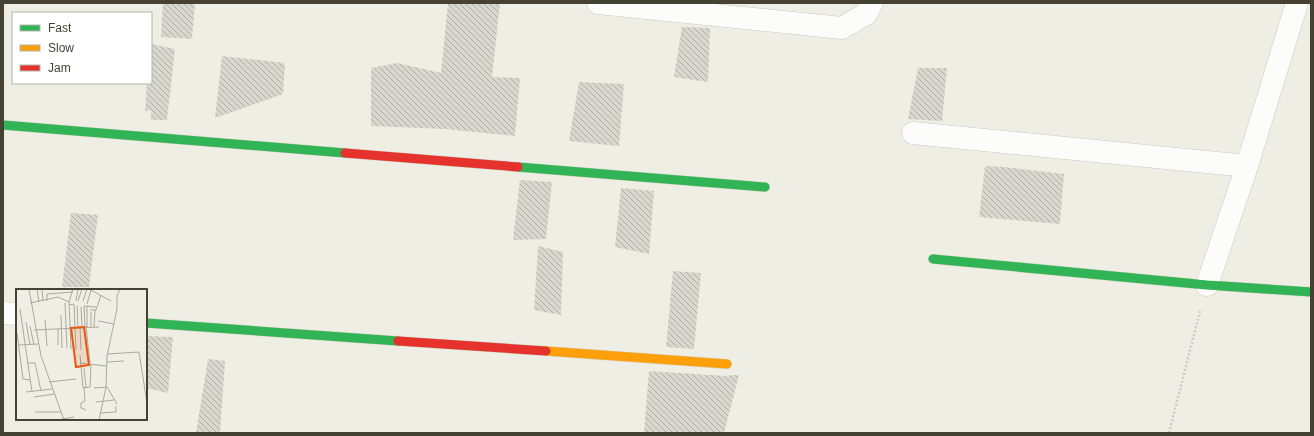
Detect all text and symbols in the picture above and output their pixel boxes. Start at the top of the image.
legend [12,12,152,84]
text: Fast [48,21,72,35]
text: Slow [48,41,74,55]
text: Jam [48,61,71,75]
inset map [16,289,147,420]

